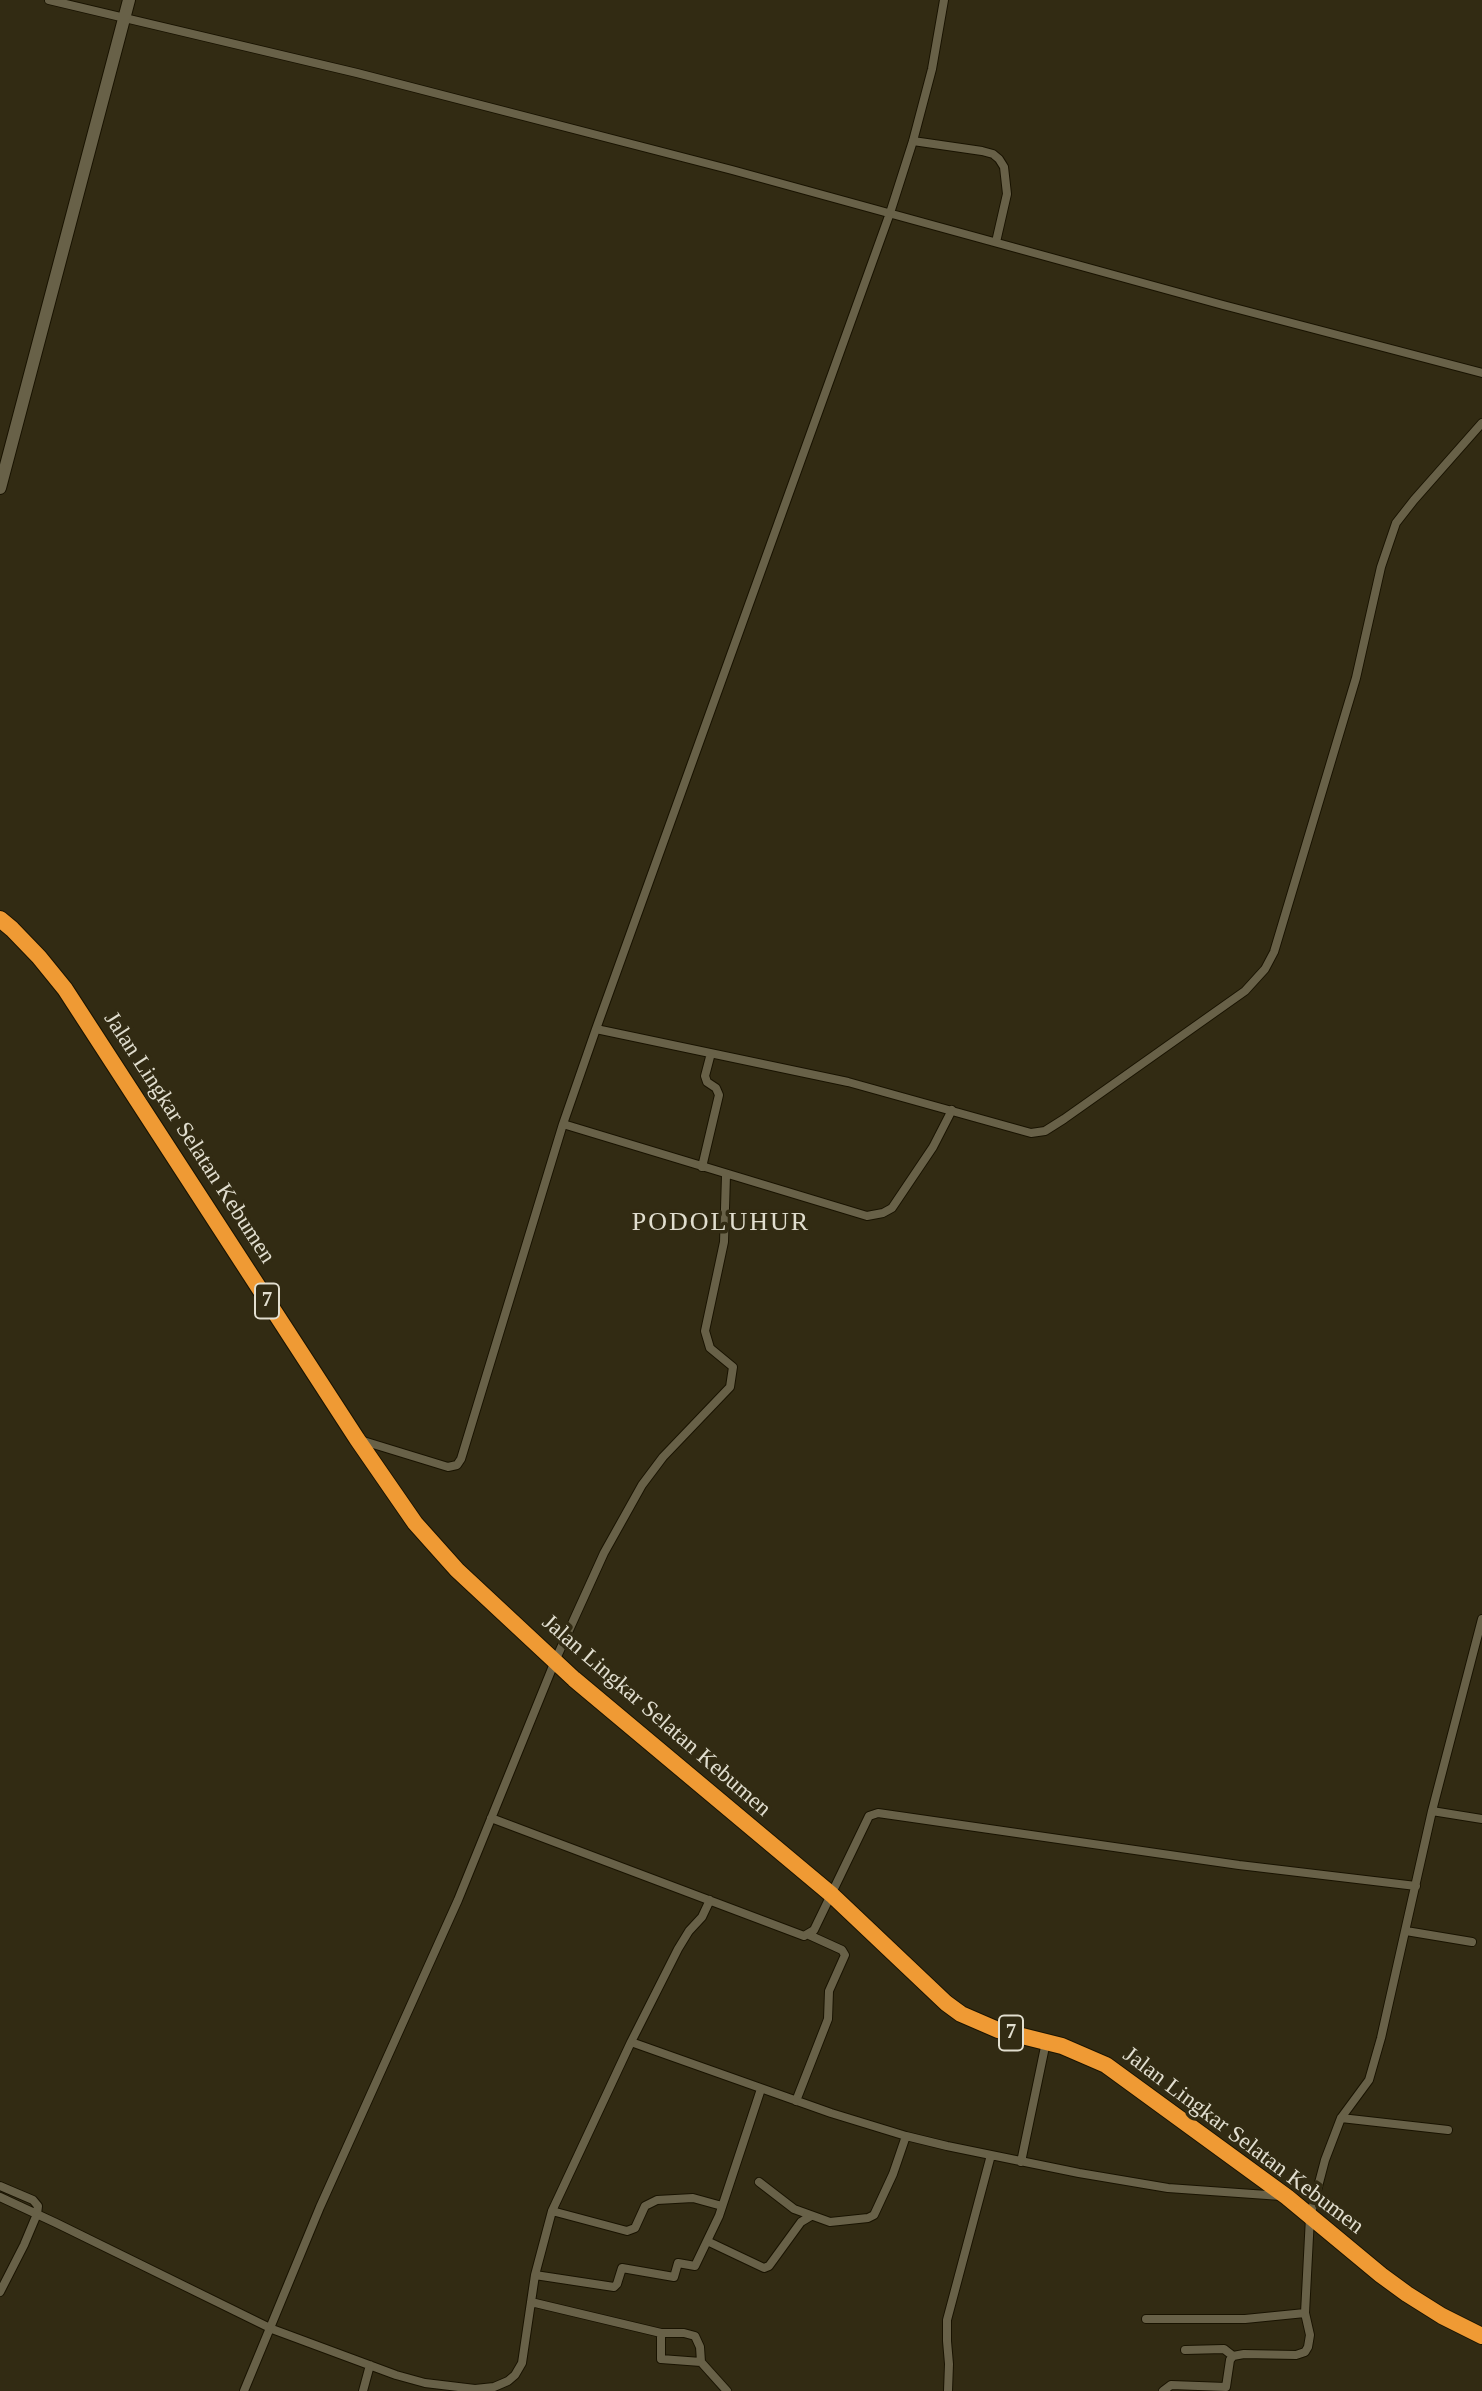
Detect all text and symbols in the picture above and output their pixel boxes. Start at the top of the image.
street label: Jalan Lingkar Selatan Kebumen [97,1007,281,1269]
district label: PODOLUHUR [633,1207,809,1239]
road number: 7 [255,1284,279,1318]
street label: Jalan Lingkar Selatan Kebumen [536,1609,776,1823]
road number: 7 [999,2016,1023,2050]
street label: Jalan Lingkar Selatan Kebumen [1117,2041,1369,2241]

